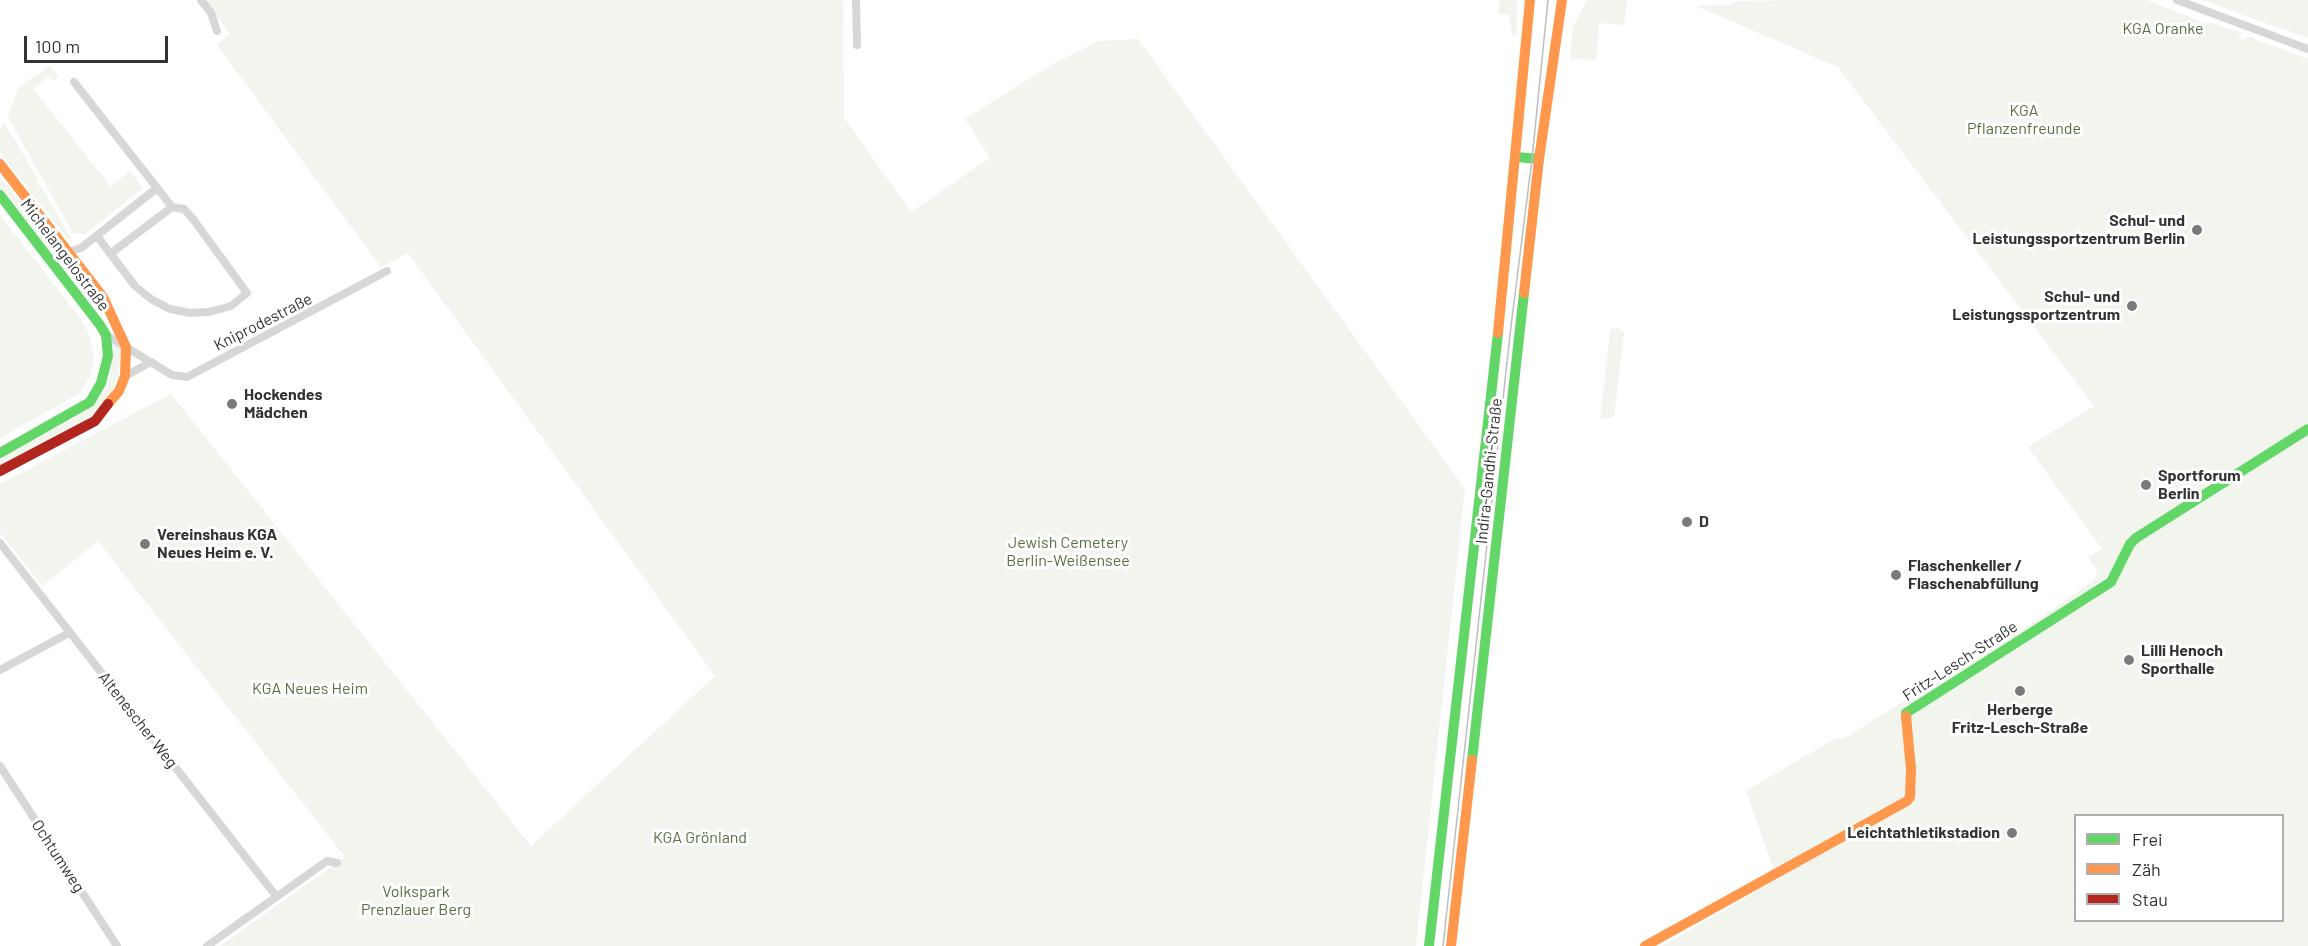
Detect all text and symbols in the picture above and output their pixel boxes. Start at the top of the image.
park label: KGA Oranke [2122,19,2204,39]
scale bar [27,24,171,62]
text: 100 m [35,35,80,57]
park label: KGA Pflanzenfreunde [1967,101,2081,139]
street label: Michelangelostraße [16,195,114,315]
place label: Schul- und Leistungssportzentrum Berlin [1973,211,2185,249]
marker: Schul- und Leistungssportzentrum Berlin [2190,223,2204,237]
place label: Schul- und Leistungssportzentrum [1952,287,2120,325]
street label: Kniprodestraße [211,289,315,355]
marker: Schul- und Leistungssportzentrum [2125,299,2139,313]
place label: Hockendes Mädchen [244,385,322,423]
marker: Hockendes Mädchen [225,397,239,411]
street label: Indira-Gandhi-Straße [1472,397,1506,545]
place label: Sportforum Berlin [2158,466,2241,504]
marker: Sportforum Berlin [2139,478,2153,492]
place label: D [1699,512,1709,532]
marker: D [1680,515,1694,529]
place label: Vereinshaus KGA Neues Heim e. V. [157,525,277,563]
park label: Jewish Cemetery Berlin-Weißensee [1006,533,1130,571]
marker: Vereinshaus KGA Neues Heim e. V. [138,537,152,551]
place label: Flaschenkeller / Flaschenabfüllung [1908,556,2039,594]
marker: Flaschenkeller / Flaschenabfüllung [1889,568,1903,582]
street label: Fritz-Lesch-Straße [1899,617,2021,705]
place label: Lilli Henoch Sporthalle [2141,641,2223,679]
marker: Lilli Henoch Sporthalle [2122,653,2136,667]
street label: Altenescher Weg [94,668,182,772]
park label: KGA Neues Heim [252,679,368,699]
marker: Herberge Fritz-Lesch-Straße [2013,684,2027,698]
place label: Herberge Fritz-Lesch-Straße [1952,700,2088,738]
legend [2074,814,2284,922]
street label: Ochtumweg [27,816,89,896]
place label: Leichtathletikstadion [1847,823,2000,843]
marker: Leichtathletikstadion [2005,826,2019,840]
park label: KGA Grönland [653,828,747,848]
text: Frei [2132,828,2163,850]
text: Zäh [2132,858,2161,880]
park label: Volkspark Prenzlauer Berg [361,882,471,920]
text: Stau [2132,888,2168,910]

